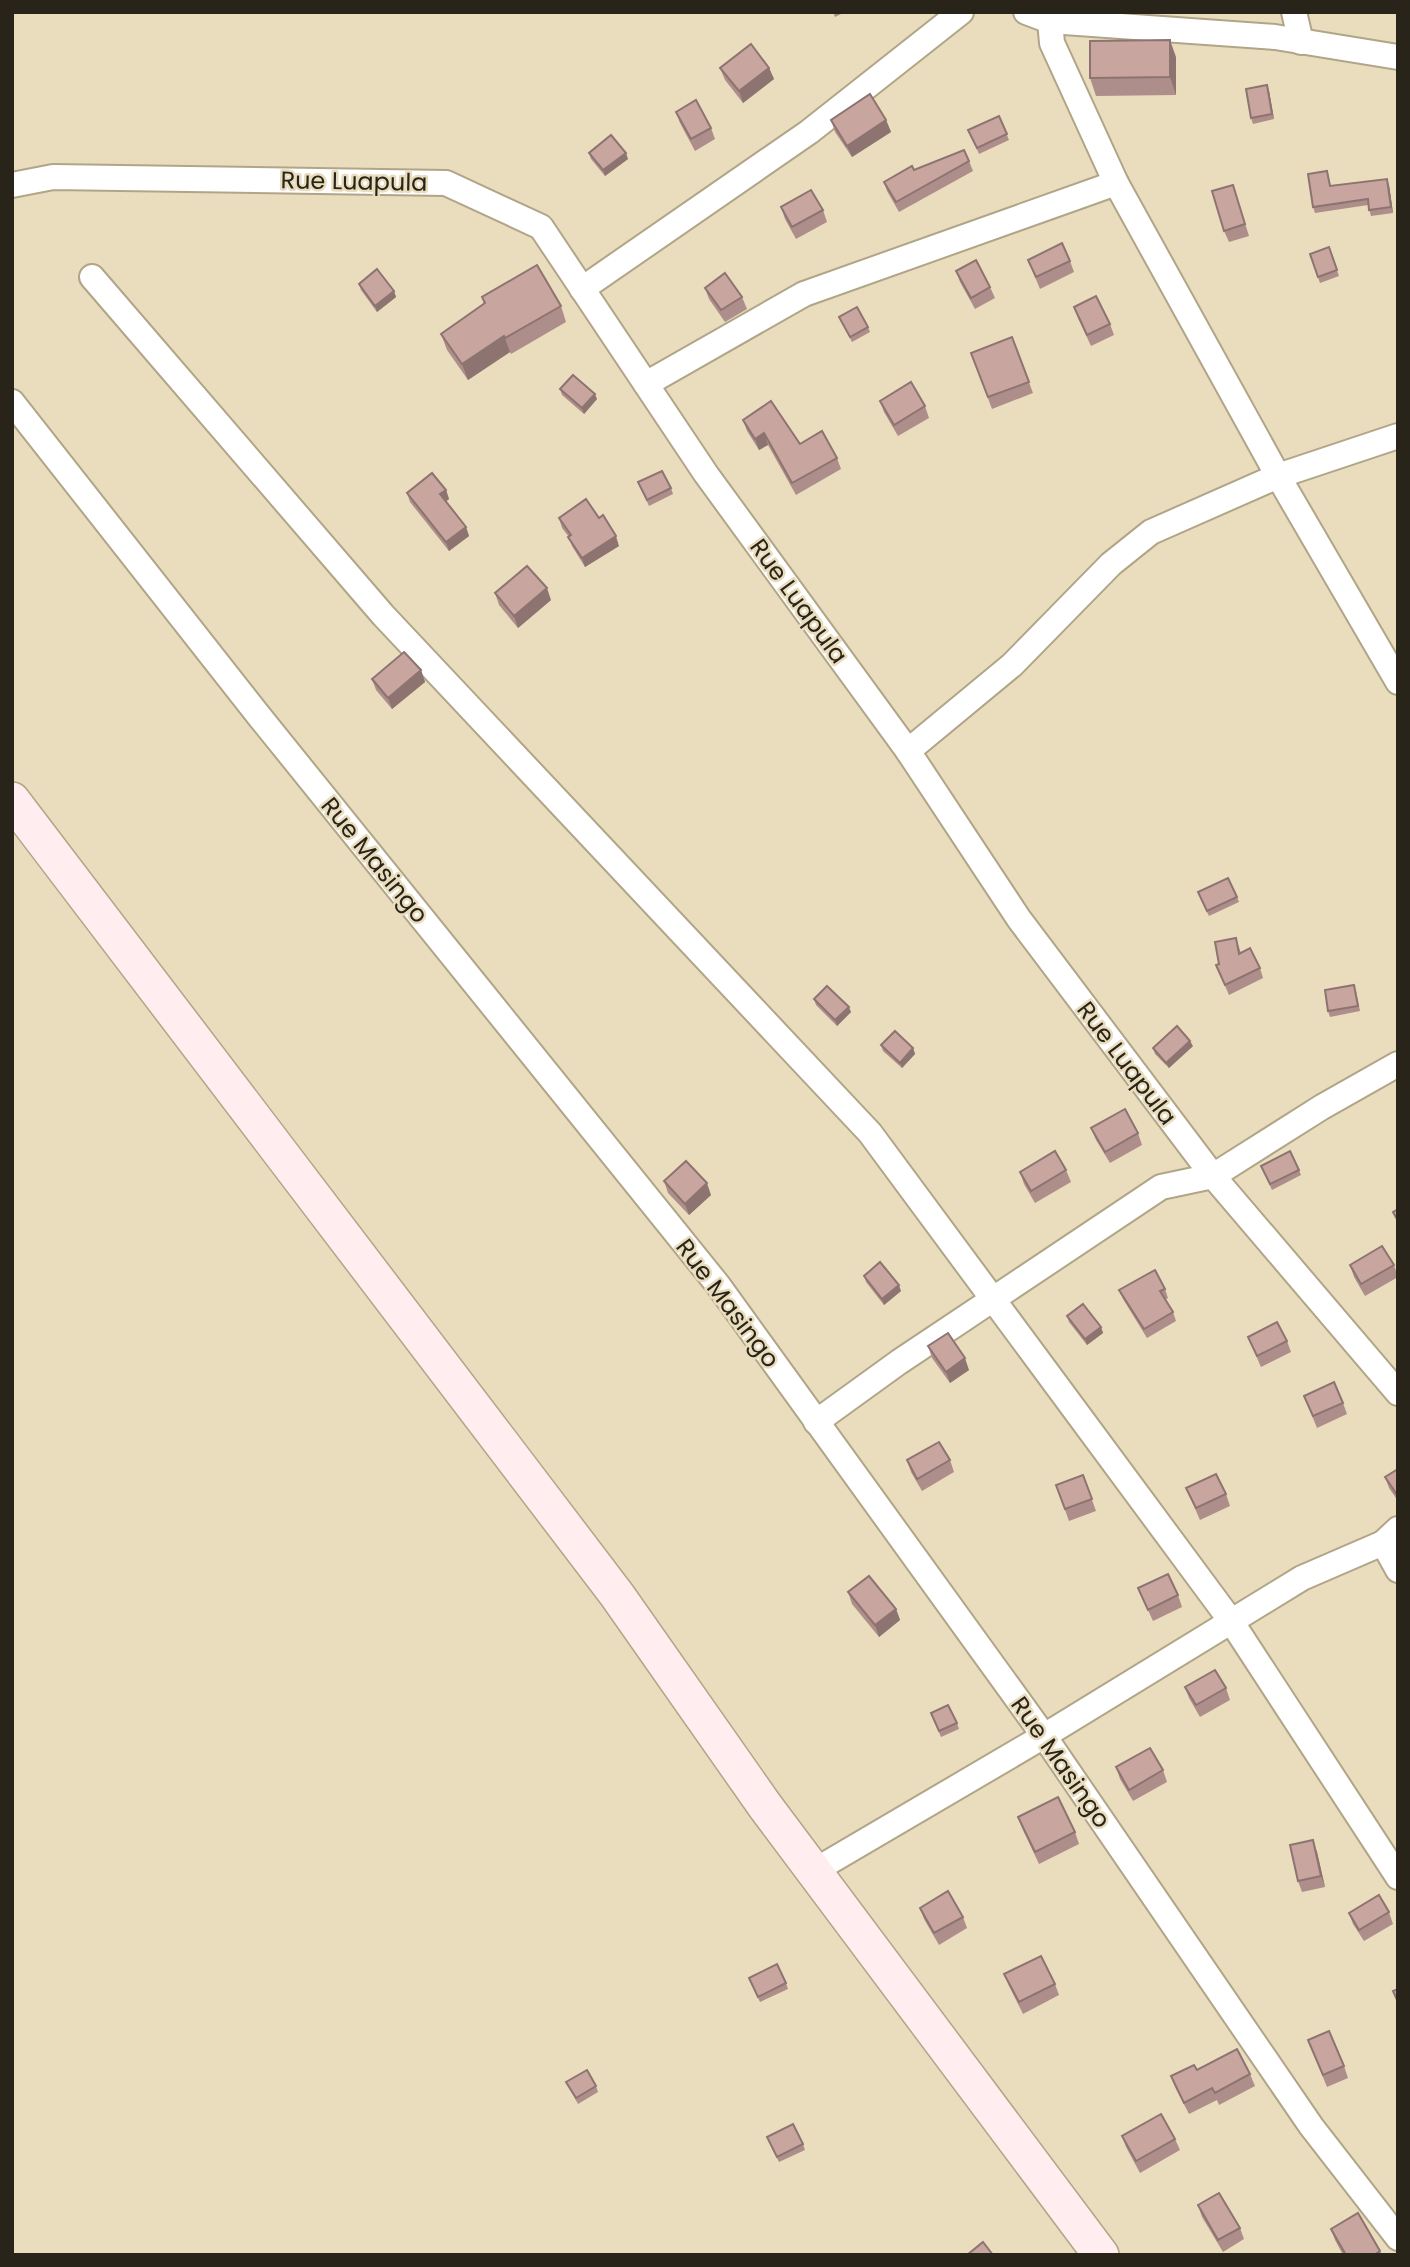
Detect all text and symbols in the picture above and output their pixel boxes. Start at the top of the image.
street label: Rue Luapula [280,163,428,199]
street label: Rue Luapula [742,532,856,670]
street label: Rue Masingo [314,790,436,930]
street label: Rue Luapula [1070,994,1184,1132]
street label: Rue Masingo [669,1232,787,1374]
street label: Rue Masingo [1003,1690,1119,1834]

